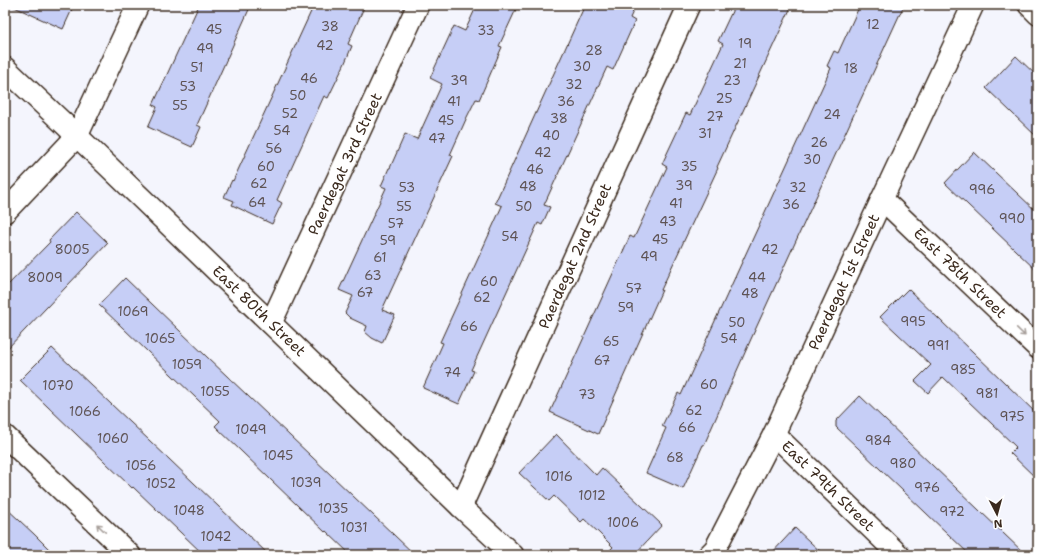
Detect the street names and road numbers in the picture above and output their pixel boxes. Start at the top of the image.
street label: Paerdegat 3rd Street [303,90,387,238]
street label: Paerdegat 2nd Street [534,180,616,332]
street label: Paerdegat 1st Street [804,211,884,353]
street label: East 78th Street [909,223,1011,323]
street label: East 80th Street [208,261,310,361]
street label: East 79th Street [777,436,879,536]

